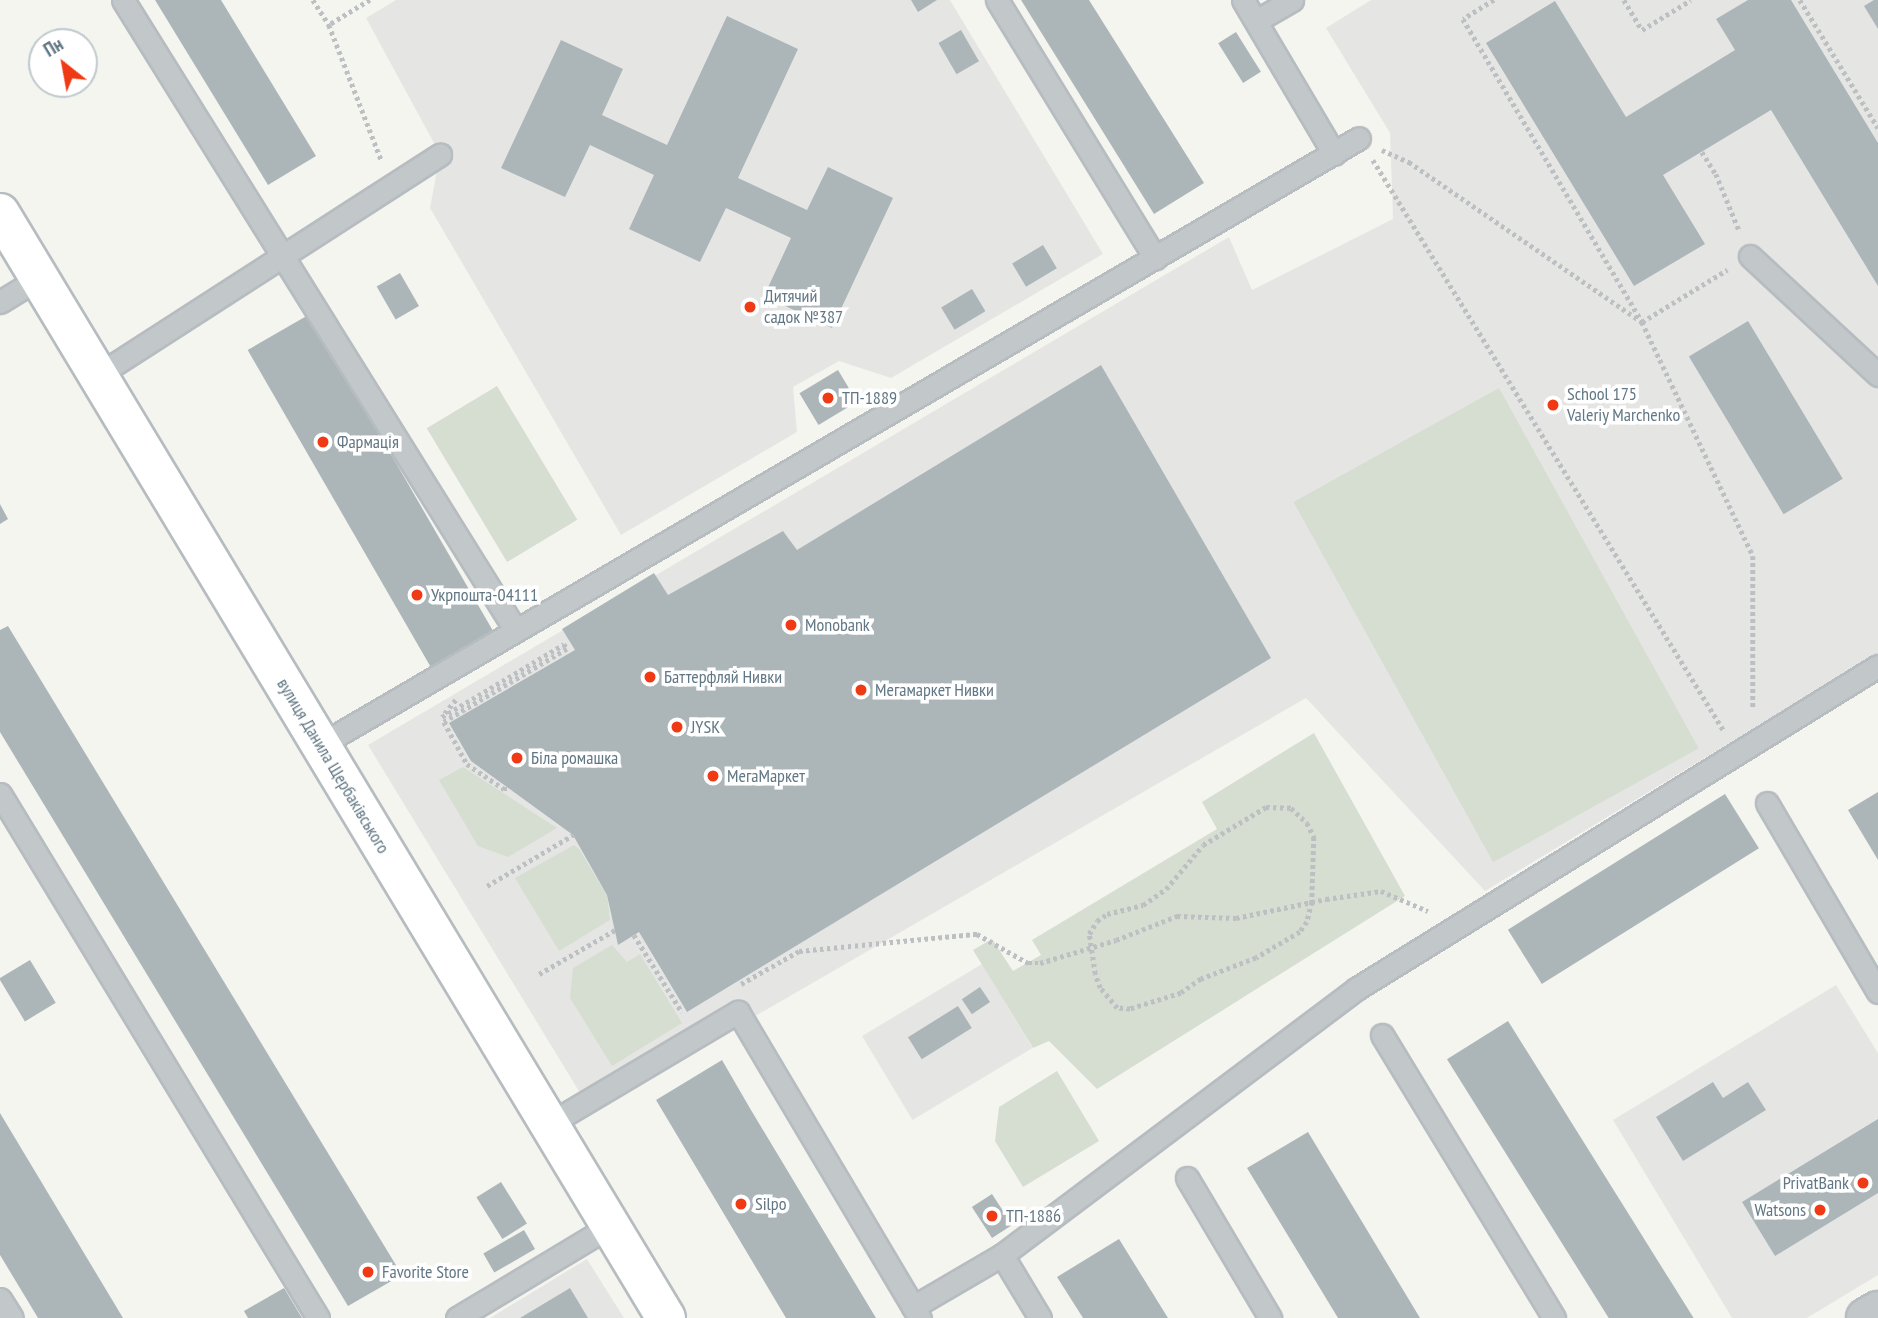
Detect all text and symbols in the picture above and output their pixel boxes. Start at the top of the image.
north arrow [28,28,98,98]
text: Пн [39,32,67,62]
place label: Дитячий садок №387 [764,286,843,328]
marker: Дитячий садок №387 [742,299,758,315]
place label: School 175 Valeriy Marchenko [1567,384,1681,426]
place label: ТП-1889 [842,387,897,409]
marker: ТП-1889 [820,390,836,406]
marker: School 175 Valeriy Marchenko [1545,397,1561,413]
place label: Фармація [337,431,399,453]
marker: Фармація [315,434,331,450]
place label: Укрпошта-04111 [431,584,538,606]
marker: Укрпошта-04111 [409,587,425,603]
place label: Monobank [805,614,870,636]
marker: Monobank [783,617,799,633]
place label: Баттерфляй Нивки [664,666,782,688]
marker: Баттерфляй Нивки [642,669,658,685]
street label: вулиця Данила Щербаківського [272,674,394,858]
place label: Мегамаркет Нивки [875,679,994,701]
marker: Мегамаркет Нивки [853,682,869,698]
place label: JYSK [691,716,720,738]
marker: JYSK [669,719,685,735]
place label: Біла ромашка [531,747,618,769]
marker: Біла ромашка [509,750,525,766]
place label: МегаМаркет [727,765,805,787]
marker: МегаМаркет [705,768,721,784]
place label: PrivatBank [1783,1172,1849,1194]
marker: PrivatBank [1855,1175,1871,1191]
place label: Silpo [755,1193,786,1215]
marker: Silpo [733,1196,749,1212]
place label: Watsons [1755,1199,1806,1221]
marker: Watsons [1812,1202,1828,1218]
place label: ТП-1886 [1006,1205,1061,1227]
marker: ТП-1886 [984,1208,1000,1224]
place label: Favorite Store [382,1261,469,1283]
marker: Favorite Store [360,1264,376,1280]

